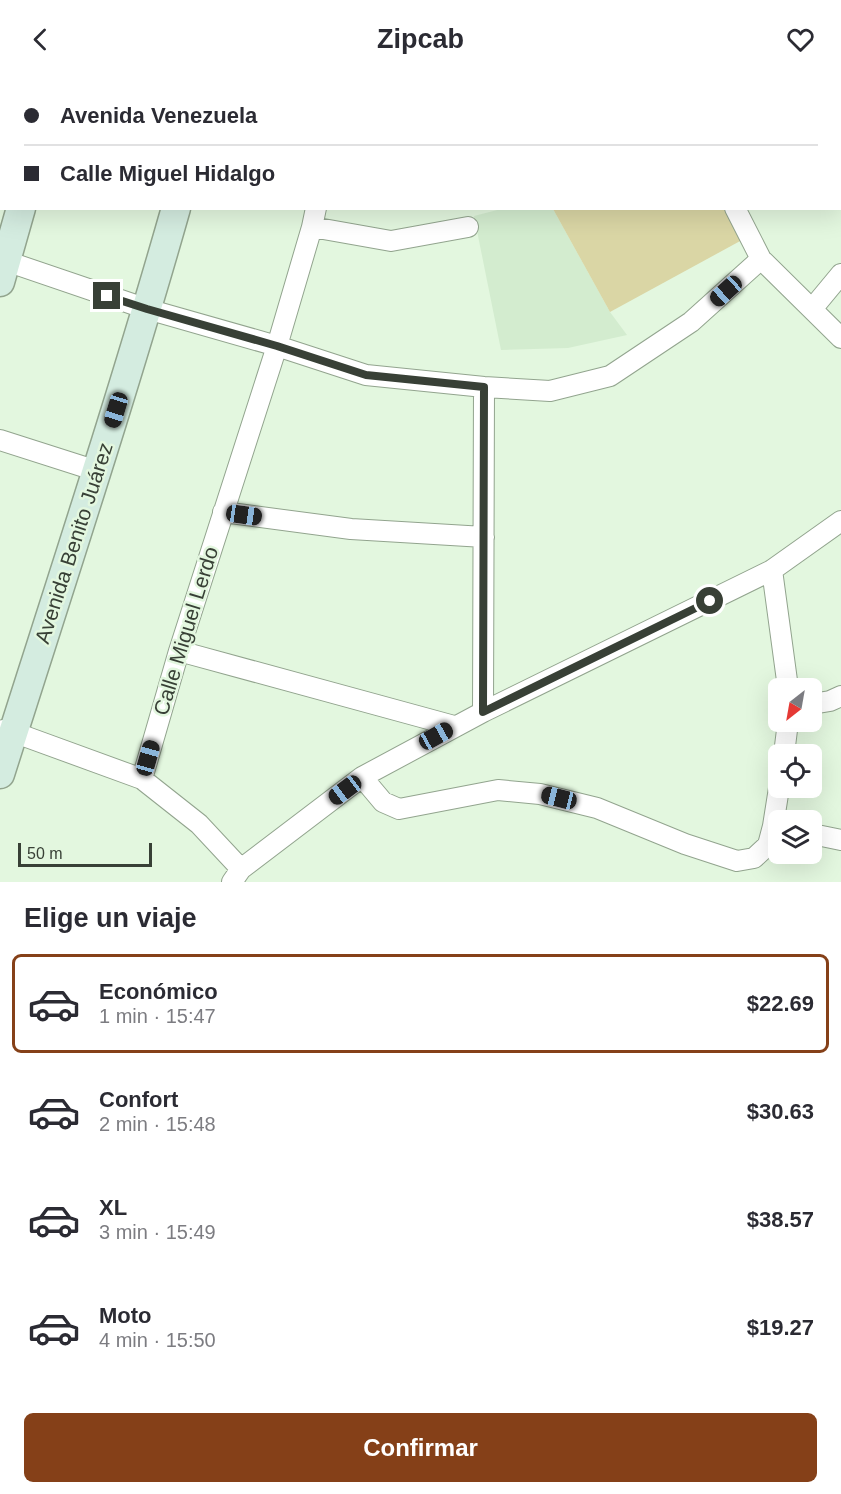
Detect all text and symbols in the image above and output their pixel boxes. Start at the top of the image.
icon: back [24,23,57,56]
icon: heart [784,23,817,56]
text: Zipcab [377,24,464,54]
text: Avenida Venezuela [60,103,257,128]
text: Calle Miguel Hidalgo [60,161,275,186]
car [707,272,745,310]
route end [93,282,120,309]
car [102,390,130,430]
street label: Avenida Benito Juárez [30,440,117,646]
car [225,504,263,526]
street label: Calle Miguel Lerdo [149,544,222,718]
route start [696,587,723,614]
north arrow [768,678,822,732]
map controls [768,678,822,864]
car [416,719,456,753]
car [134,738,162,778]
button: locate [768,744,822,798]
car [325,772,365,808]
car [539,785,579,811]
button: layers [768,810,822,864]
scale bar [18,840,152,868]
text: 50 m [27,845,63,862]
text: Elige un viaje [24,903,197,933]
icon: car [27,977,81,1031]
text: Económico [99,979,218,1004]
text: $22.69 [747,991,814,1016]
text: 1 min · 15:47 [99,1005,216,1027]
icon: car [27,1085,81,1139]
text: Confort [99,1087,178,1112]
text: $30.63 [747,1099,814,1124]
text: 2 min · 15:48 [99,1113,216,1135]
icon: car [27,1193,81,1247]
text: XL [99,1195,127,1220]
text: $38.57 [747,1207,814,1232]
text: 3 min · 15:49 [99,1221,216,1243]
icon: car [27,1301,81,1355]
text: Moto [99,1303,152,1328]
text: $19.27 [747,1315,814,1340]
text: 4 min · 15:50 [99,1329,216,1351]
button: Confirmar [24,1413,817,1482]

